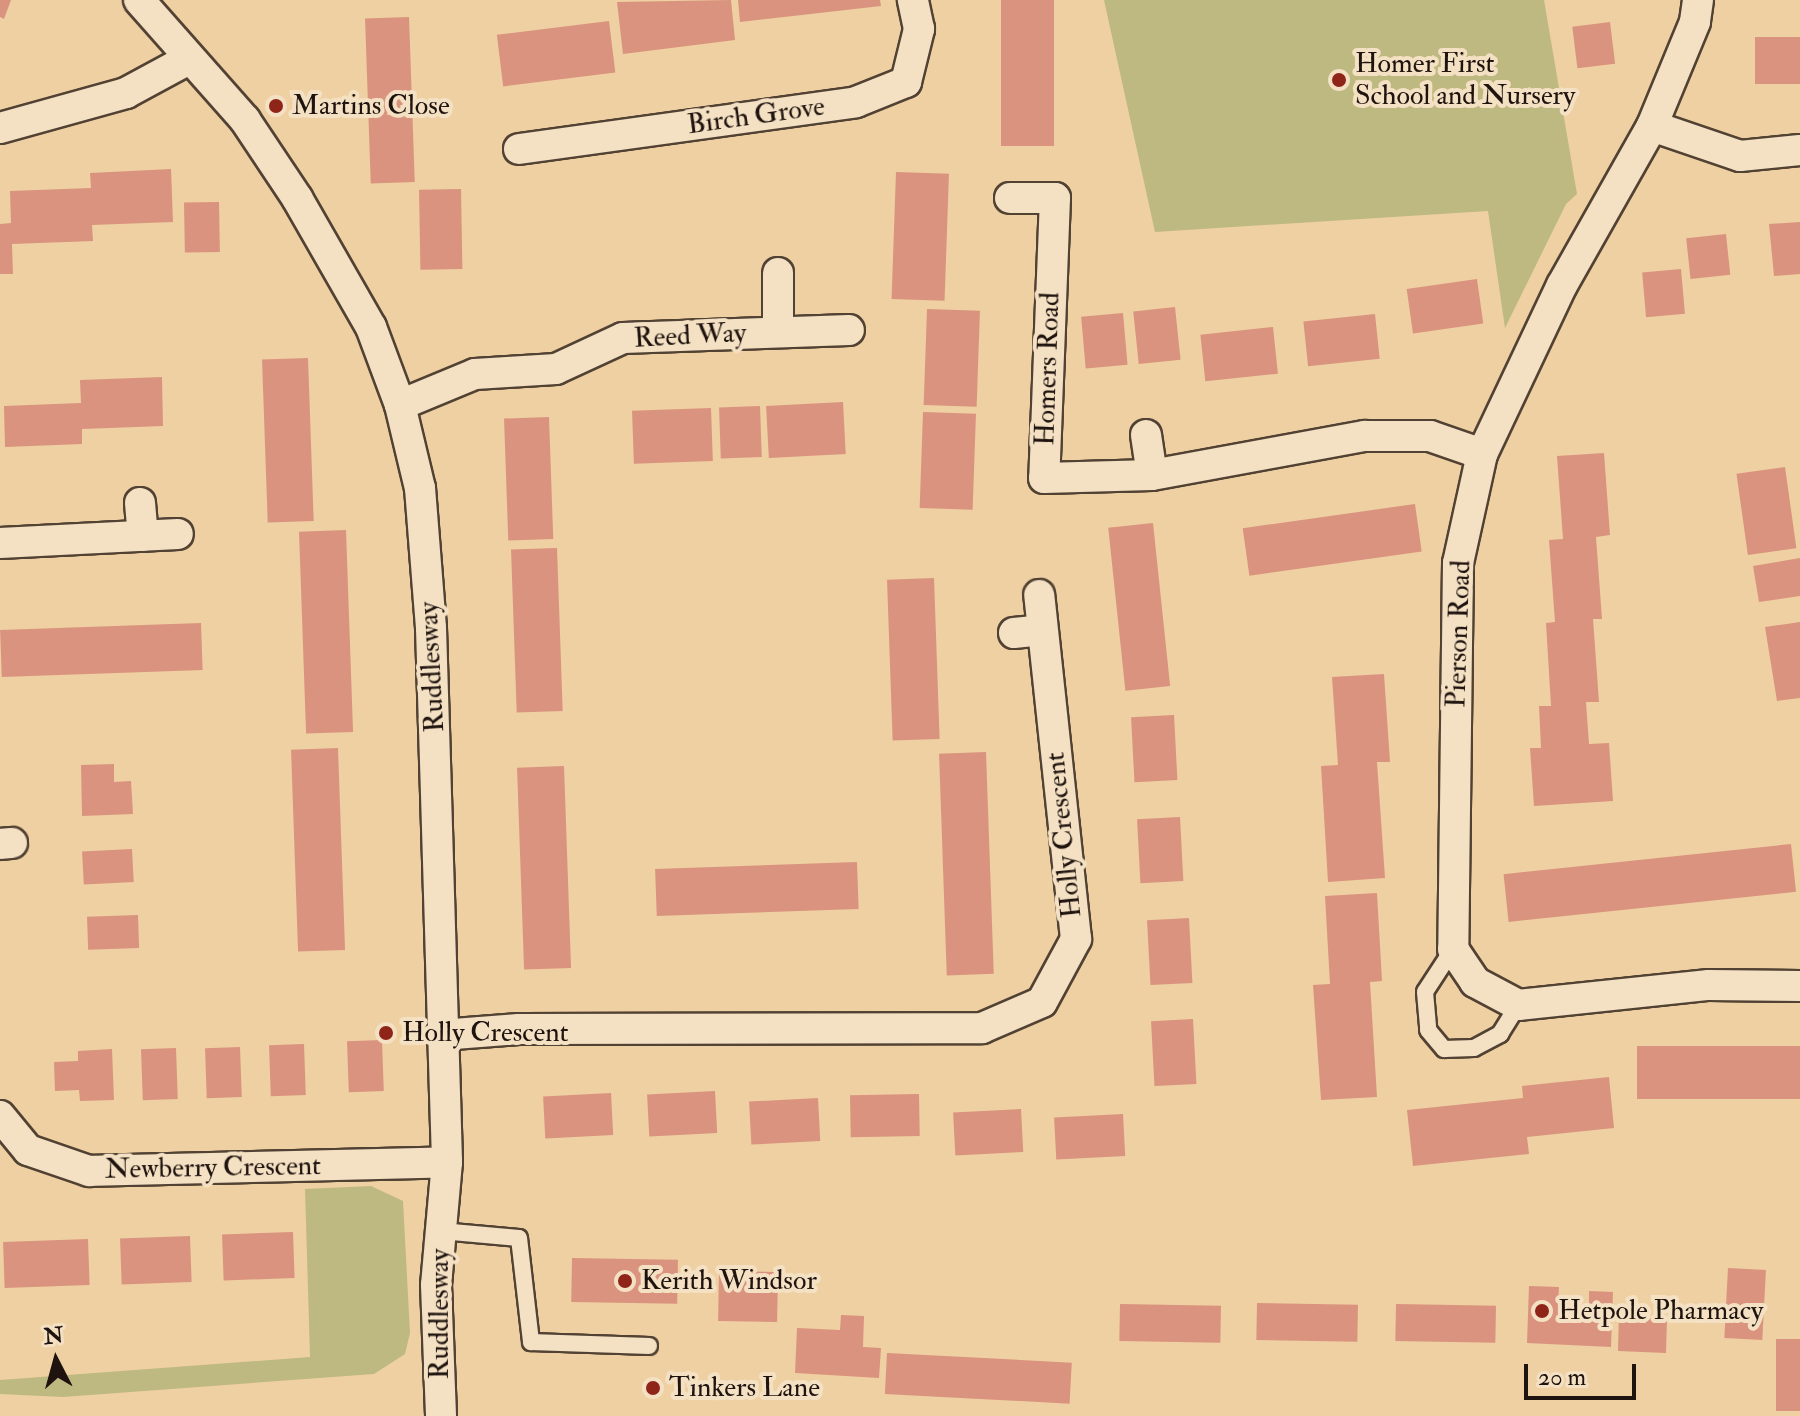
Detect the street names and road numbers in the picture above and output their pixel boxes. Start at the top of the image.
street label: Birch Grove [685,90,827,142]
street label: Homers Road [1029,292,1067,446]
street label: Reed Way [633,316,747,356]
street label: Pierson Road [1440,560,1478,708]
street label: Ruddlesway [412,601,452,733]
street label: Holly Crescent [1039,750,1089,920]
street label: Newberry Crescent [105,1149,321,1187]
street label: Ruddlesway [423,1249,457,1379]

